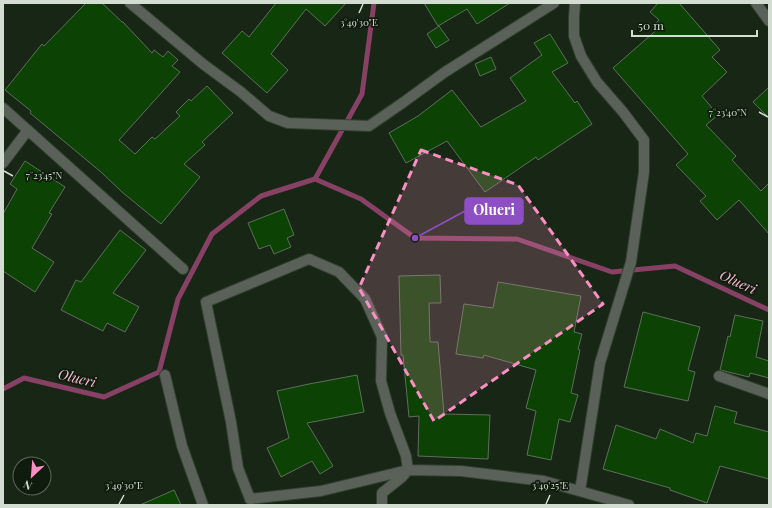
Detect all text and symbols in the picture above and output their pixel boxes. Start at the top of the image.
scale bar [632,12,757,38]
text: 3°49'30"E [340,15,378,29]
text: 50 m [638,17,664,33]
text: 7°23'40"N [709,105,747,119]
text: 7°23'45"N [26,168,62,182]
callout: Olueri [465,198,523,224]
text: Olueri [473,200,515,219]
water label: Olueri [717,265,760,299]
water label: Olueri [56,364,99,392]
north arrow [12,456,52,496]
text: N [20,477,34,494]
text: 3°49'30"E [105,478,143,492]
text: 3°49'25"E [532,478,568,492]

